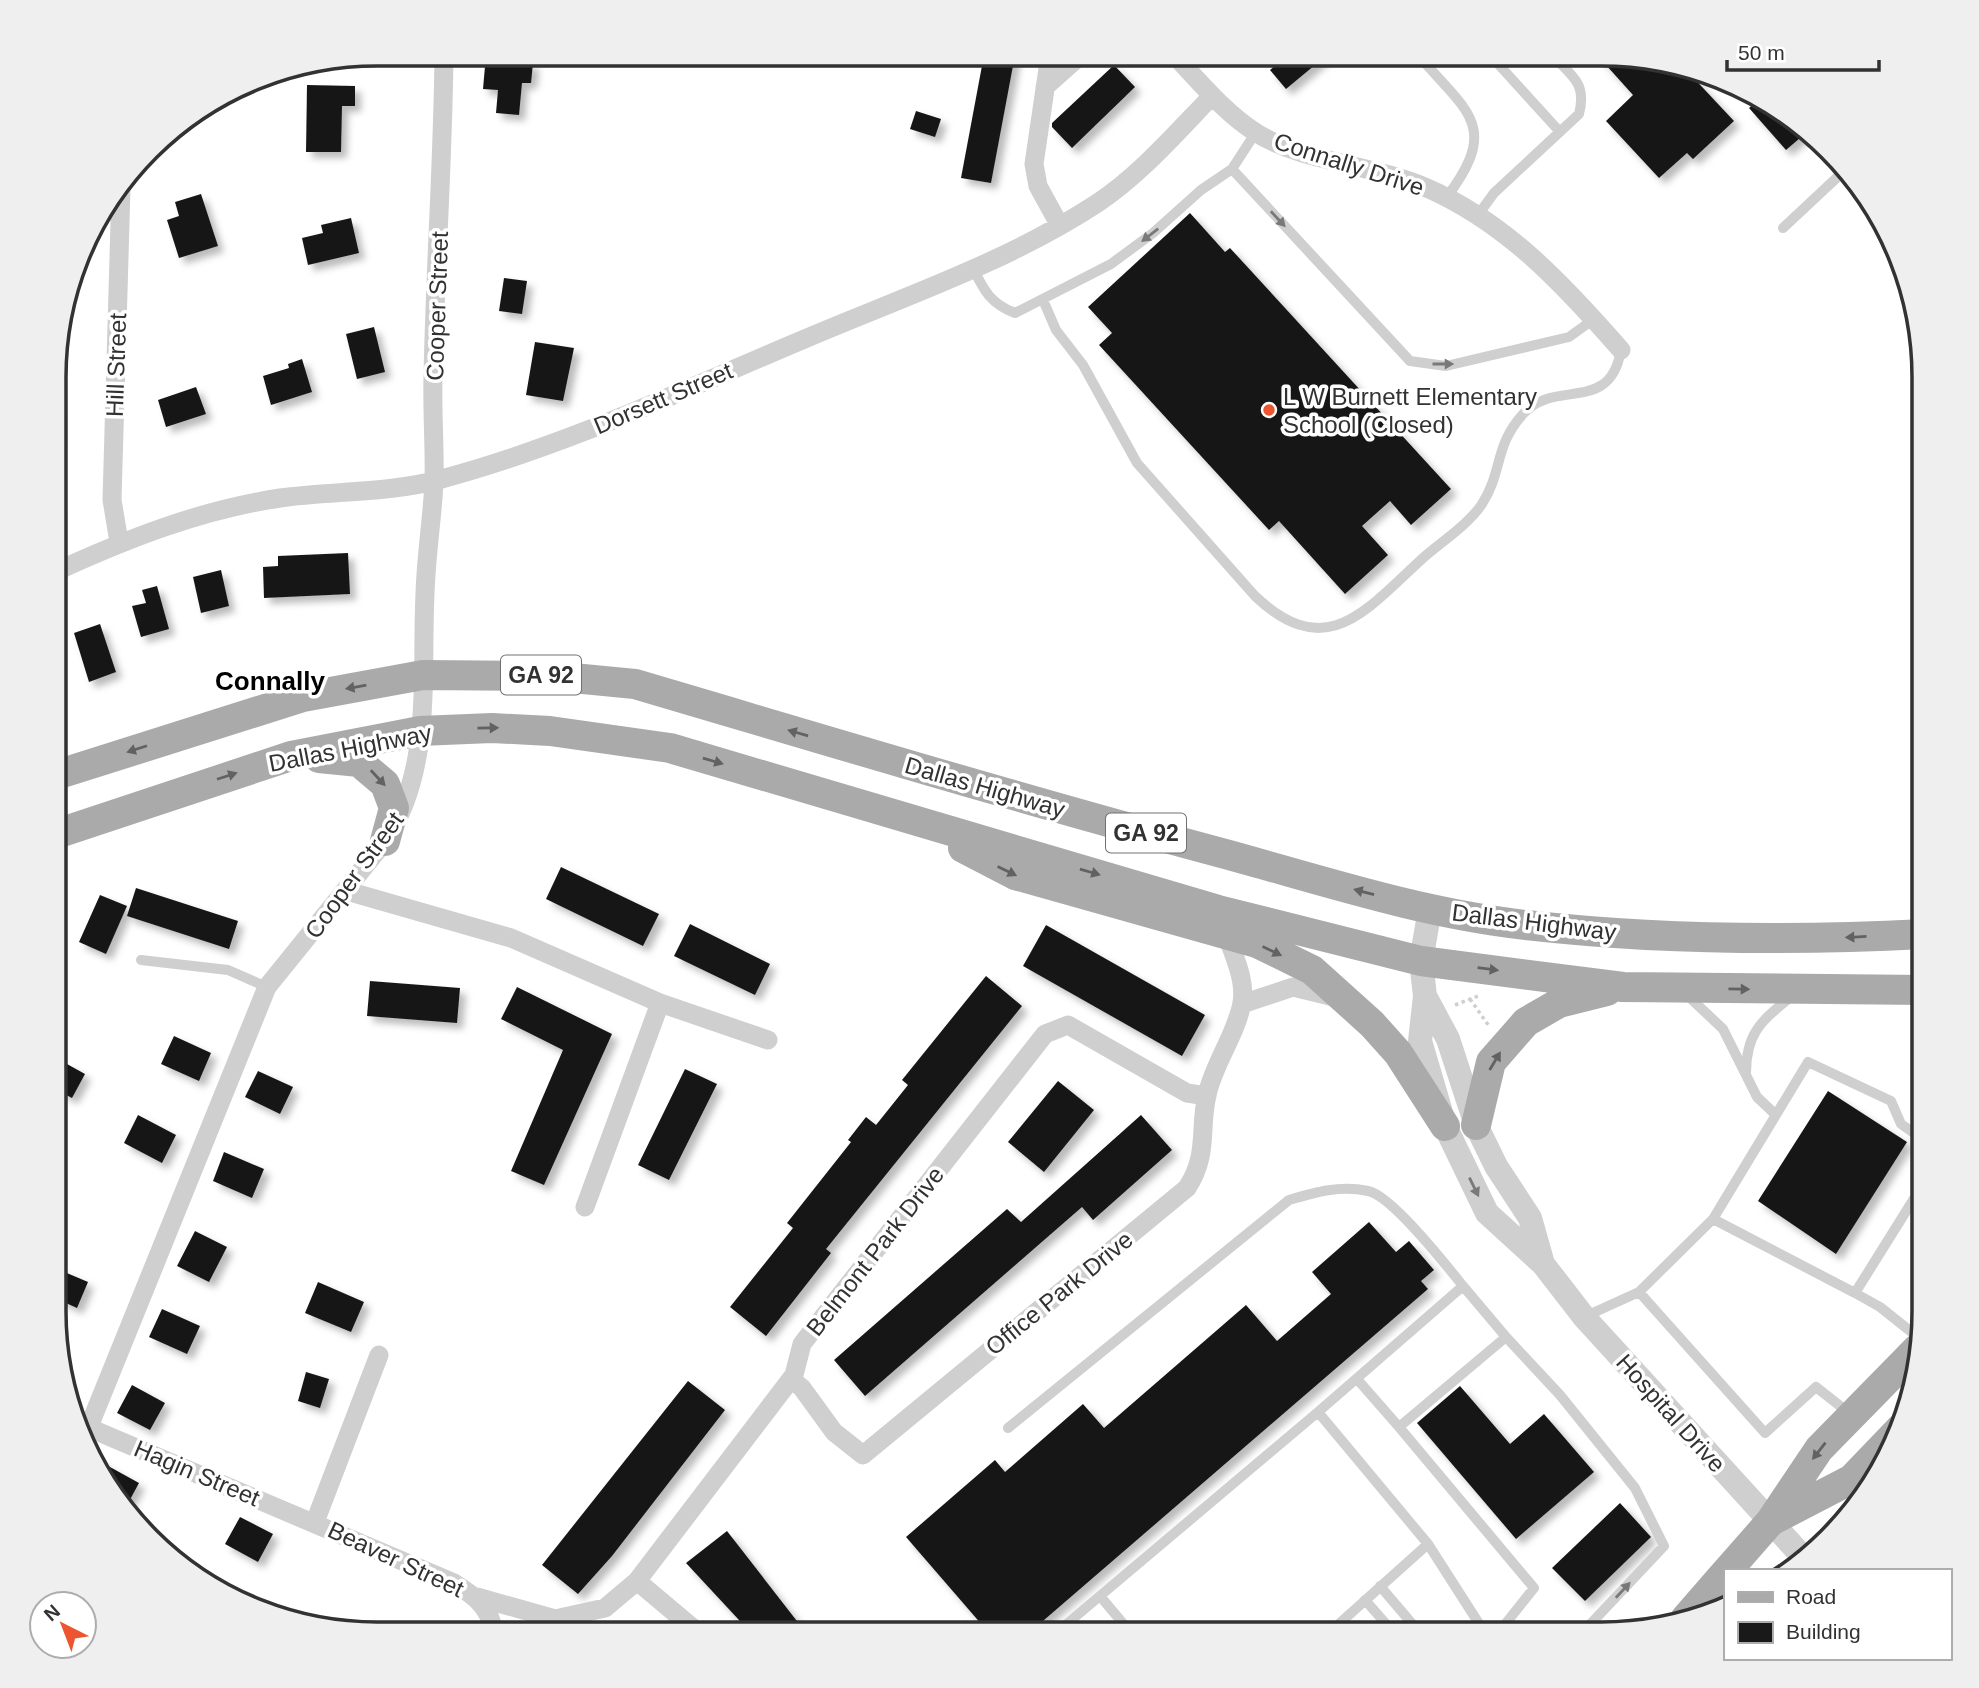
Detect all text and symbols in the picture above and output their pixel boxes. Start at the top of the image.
scale bar [1727,28,1879,72]
text: 50 m [1738,41,1785,64]
street label: Connally Drive [1271,127,1427,201]
one-way arrow [1269,210,1285,227]
one-way arrow [1141,227,1158,242]
street label: Cooper Street [421,231,453,381]
street label: Hill Street [101,312,131,417]
street label: Dorsett Street [590,357,737,439]
one-way arrow [1432,358,1454,370]
place label: L W Burnett Elementary School (Closed) [1283,383,1537,438]
marker: L W Burnett Elementary School (Closed) [1261,402,1277,418]
road number: GA 92 [501,656,581,694]
district label: Connally [215,666,325,696]
one-way arrow [345,682,367,693]
street label: Dallas Highway [266,719,434,777]
one-way arrow [477,723,499,734]
one-way arrow [788,727,809,737]
one-way arrow [127,744,148,754]
street label: Dallas Highway [902,751,1068,823]
one-way arrow [702,756,723,766]
one-way arrow [369,769,385,786]
one-way arrow [217,771,238,781]
street label: Cooper Street [299,806,409,943]
road number: GA 92 [1106,814,1186,852]
one-way arrow [997,865,1017,877]
one-way arrow [1079,867,1100,877]
one-way arrow [1353,886,1375,897]
street label: Dallas Highway [1450,899,1618,945]
one-way arrow [1845,932,1867,943]
one-way arrow [1262,945,1282,956]
one-way arrow [1477,964,1499,975]
one-way arrow [1728,983,1750,994]
one-way arrow [1489,1051,1501,1070]
street label: Belmont Park Drive [801,1161,949,1341]
one-way arrow [1469,1177,1480,1197]
street label: Office Park Drive [980,1226,1138,1360]
street label: Hospital Drive [1611,1348,1731,1478]
street label: Hagin Street [130,1435,264,1512]
one-way arrow [1812,1442,1826,1460]
street label: Beaver Street [324,1516,468,1602]
legend [1724,1569,1951,1660]
one-way arrow [1614,1582,1630,1599]
text: Road [1786,1585,1836,1608]
north arrow [28,1590,98,1660]
text: N [40,1600,64,1625]
text: Building [1786,1620,1861,1643]

